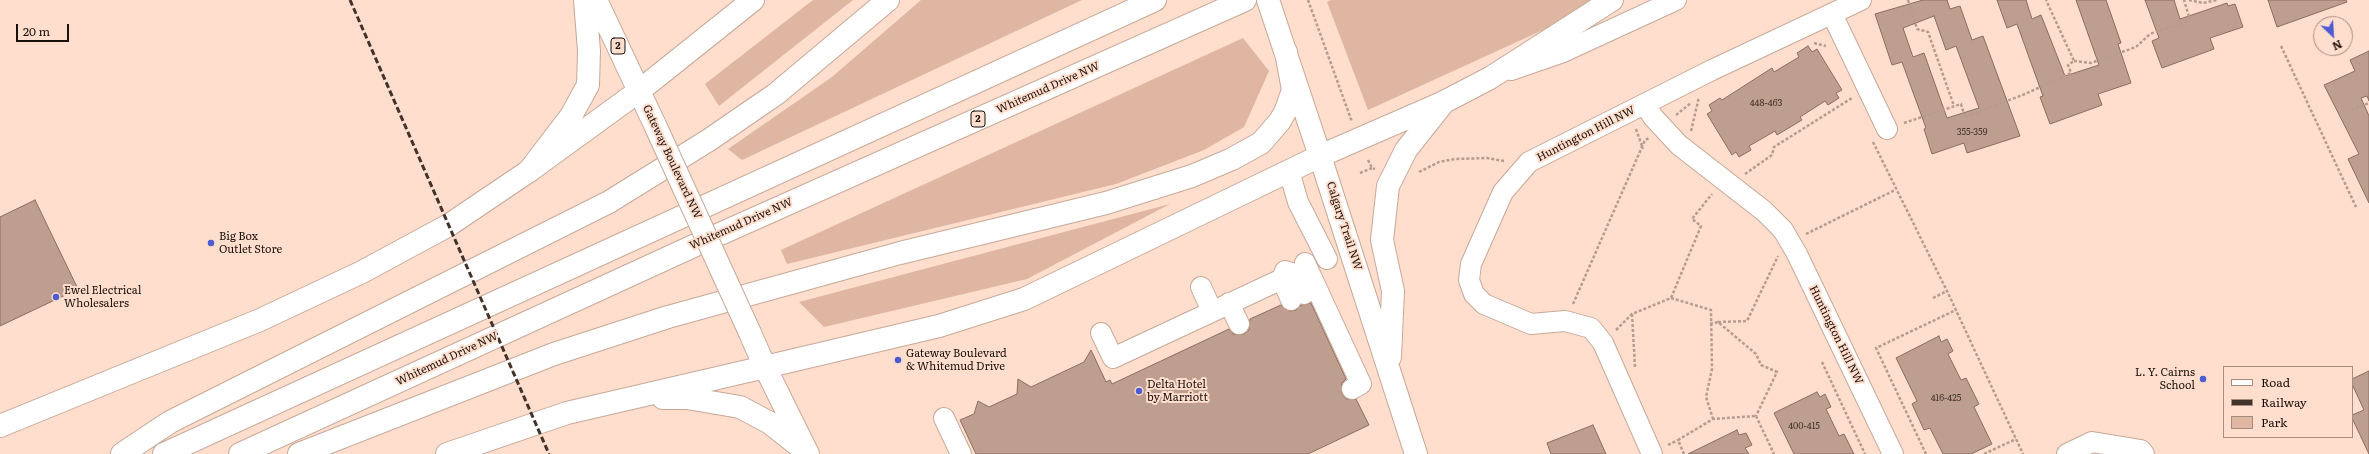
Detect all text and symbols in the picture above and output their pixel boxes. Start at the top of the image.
scale bar [18,16,71,42]
north arrow [2313,16,2353,56]
text: 20 m [23,22,50,40]
text: N [2330,37,2345,55]
road number: 2 [611,38,625,54]
street label: Whitemud Drive NW [995,59,1101,117]
house number: 448-463 [1750,98,1782,108]
street label: Gateway Boulevard NW [640,103,704,221]
street label: Huntington Hill NW [1535,104,1637,164]
road number: 2 [971,111,985,127]
house number: 355-359 [1957,127,1987,137]
street label: Calgary Trail NW [1323,180,1365,272]
street label: Whitemud Drive NW [688,195,794,253]
place label: Big Box Outlet Store [219,230,282,256]
marker: Big Box Outlet Store [206,238,216,248]
street label: Huntington Hill NW [1806,283,1866,387]
place label: Ewel Electrical Wholesalers [64,284,141,310]
marker: Ewel Electrical Wholesalers [51,292,61,302]
street label: Whitemud Drive NW [394,330,500,388]
place label: Gateway Boulevard & Whitemud Drive [906,347,1007,373]
marker: Gateway Boulevard & Whitemud Drive [893,355,903,365]
place label: L. Y. Cairns School [2135,366,2195,392]
legend [2223,366,2353,438]
text: Road [2261,373,2290,391]
marker: L. Y. Cairns School [2198,374,2208,384]
place label: Delta Hotel by Marriott [1147,378,1208,404]
marker: Delta Hotel by Marriott [1134,386,1144,396]
house number: 416-425 [1931,393,1961,403]
text: Railway [2261,393,2307,411]
text: Park [2261,413,2287,431]
house number: 400-415 [1788,421,1820,431]

